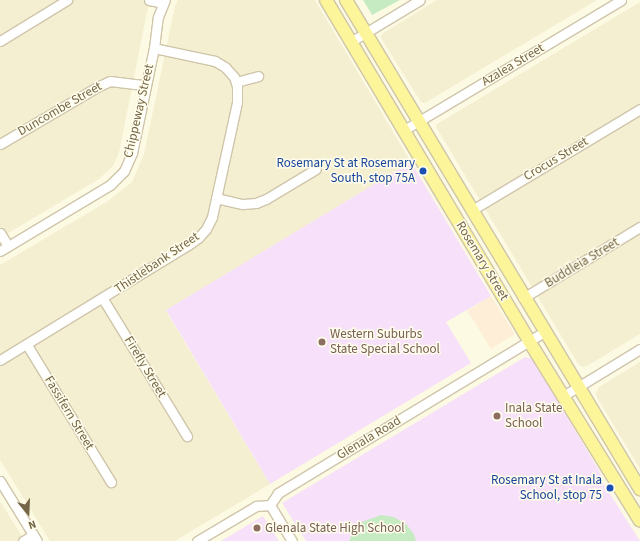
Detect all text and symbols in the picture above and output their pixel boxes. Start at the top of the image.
street label: Azalea Street [479,40,547,90]
street label: Chippeway Street [121,63,157,159]
street label: Duncombe Street [15,79,105,139]
street label: Crocus Street [521,134,591,184]
place label: Rosemary St at Rosemary South, stop 75A [277,156,415,187]
marker: Rosemary St at Rosemary South, stop 75A [418,166,428,176]
street label: Rosemary Street [452,219,512,303]
street label: Thistlebank Street [112,229,202,297]
street label: Buddleia Street [542,235,622,291]
place label: Western Suburbs State Special School [330,327,440,358]
street label: Firefly Street [121,334,169,400]
marker: Western Suburbs State Special School [317,337,327,347]
street label: Fassifern Street [41,373,97,453]
place label: Inala State School [505,401,562,432]
marker: Inala State School [492,411,502,421]
street label: Glenala Road [334,413,404,463]
place label: Rosemary St at Inala School, stop 75 [491,473,602,504]
marker: Rosemary St at Inala School, stop 75 [605,483,615,493]
north arrow [8,493,48,533]
text: N [26,517,38,533]
place label: Glenala State High School [265,520,405,536]
marker: Glenala State High School [252,523,262,533]

